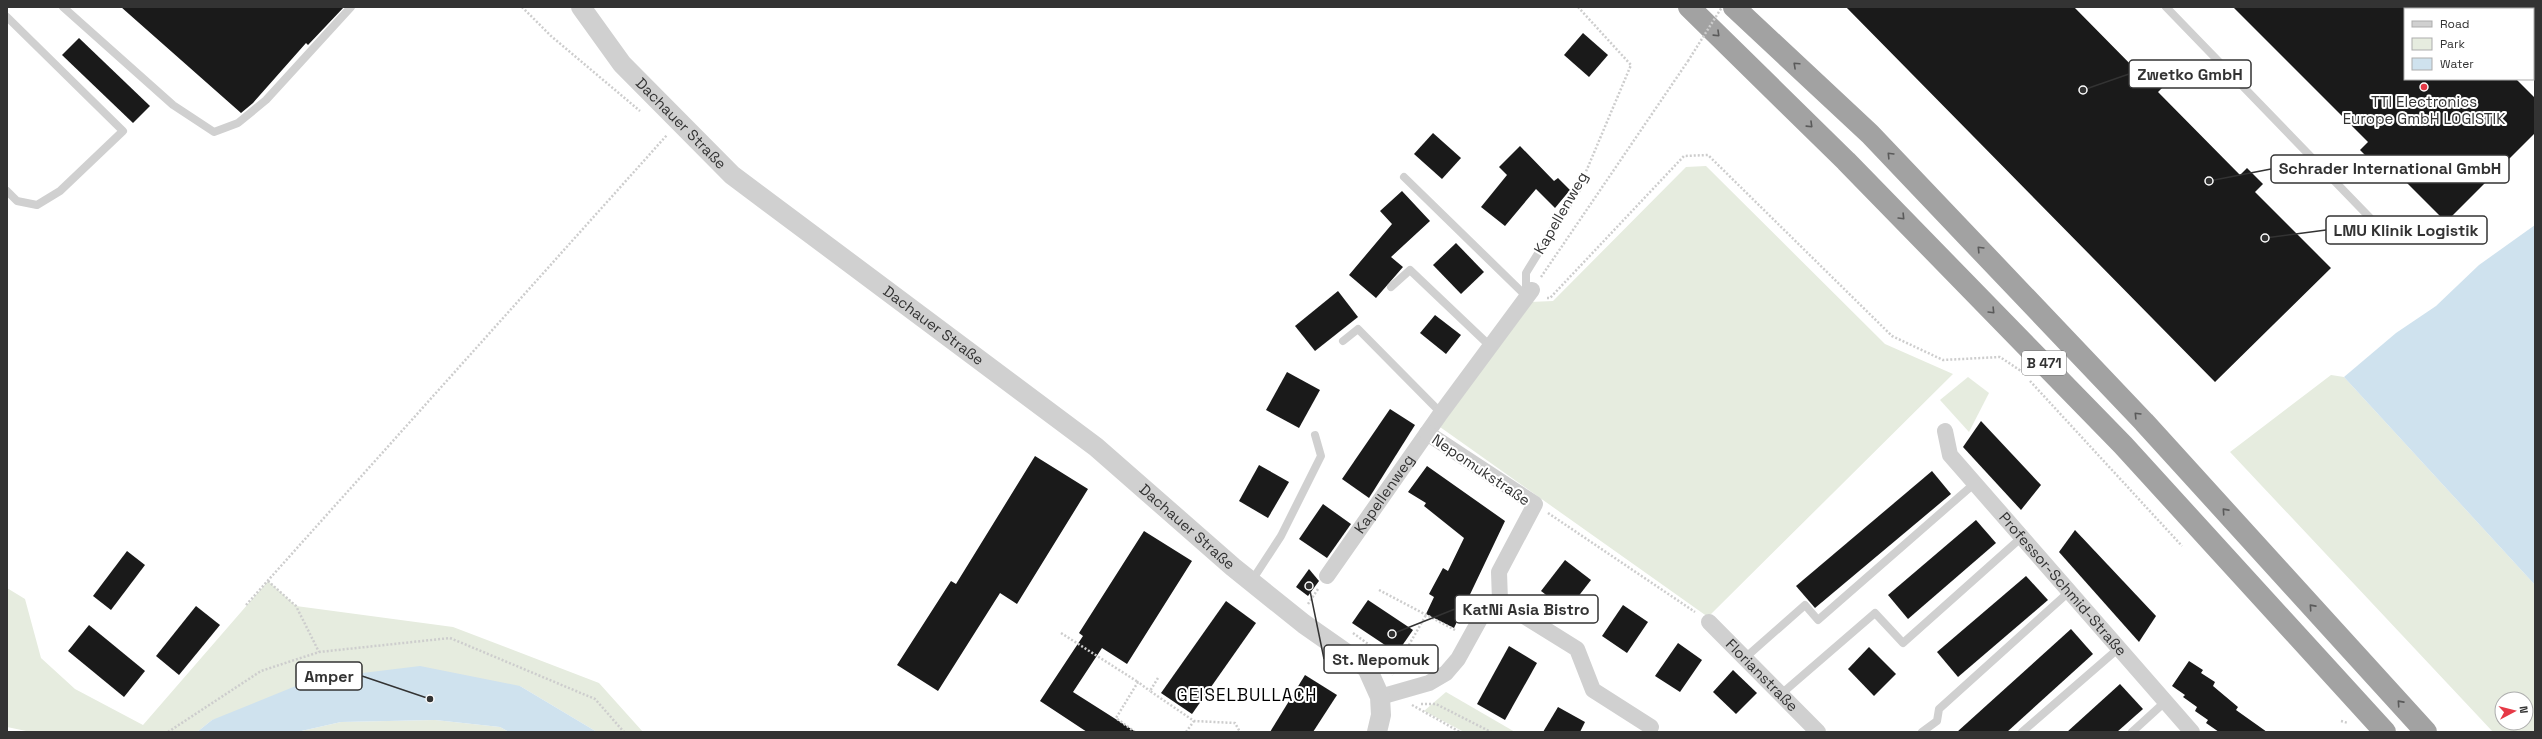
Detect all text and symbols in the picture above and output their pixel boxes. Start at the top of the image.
legend [2404,8,2534,80]
text: Road [2440,16,2469,32]
one-way arrow [1712,29,1720,37]
text: Park [2440,36,2465,52]
text: Water [2440,56,2474,72]
callout: Zwetko GmbH [2129,60,2251,88]
one-way arrow [1794,63,1801,70]
text: Zwetko GmbH [2137,64,2243,85]
street label: Dachauer Straße [632,73,731,173]
marker: TTI Electronics Europe GmbH LOGISTIK [2419,82,2429,92]
place label: TTI Electronics Europe GmbH LOGISTIK [2343,92,2505,128]
one-way arrow [1805,120,1813,128]
one-way arrow [1887,152,1895,160]
callout: Schrader International GmbH [2271,155,2509,183]
text: Schrader International GmbH [2279,158,2501,179]
street label: Kapellenweg [1529,168,1592,257]
one-way arrow [1897,212,1904,220]
callout: LMU Klinik Logistik [2326,216,2487,244]
text: LMU Klinik Logistik [2333,220,2479,241]
one-way arrow [1978,247,1985,254]
street label: Dachauer Straße [880,281,988,369]
one-way arrow [1987,306,1995,314]
road number: B 471 [2022,351,2066,375]
one-way arrow [2134,412,2142,420]
street label: Nepomukstraße [1428,430,1534,510]
street label: Kapellenweg [1350,451,1418,537]
street label: Dachauer Straße [1136,479,1239,574]
street label: Professor-Schmid-Straße [1995,508,2131,660]
one-way arrow [2222,508,2230,516]
callout: KatNi Asia Bistro [1455,595,1598,623]
text: KatNi Asia Bistro [1462,599,1590,620]
one-way arrow [2310,604,2317,612]
street label: Florianstraße [1722,634,1802,716]
callout: St. Nepomuk [1324,645,1438,673]
text: St. Nepomuk [1332,649,1430,670]
callout: Amper [296,662,362,690]
text: Amper [304,666,354,687]
district label: GEISELBULLACH [1177,684,1317,706]
north arrow [2494,691,2534,731]
one-way arrow [2397,700,2405,708]
text: N [2517,705,2531,714]

